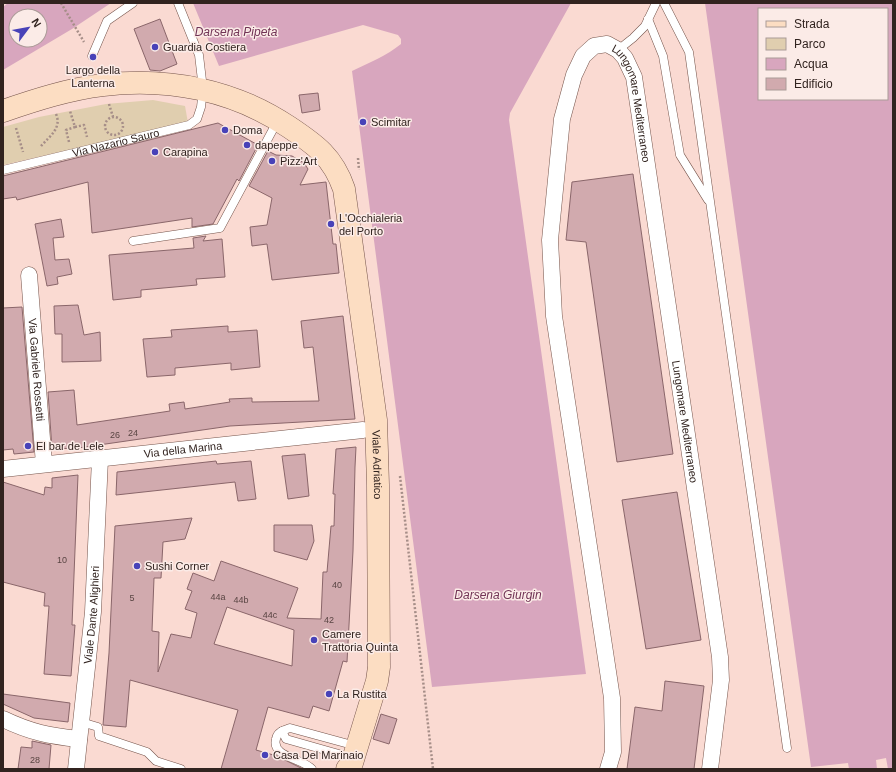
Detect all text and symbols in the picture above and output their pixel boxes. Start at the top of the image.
north arrow [8,8,48,48]
legend [758,8,888,100]
text: N [29,16,44,29]
text: Strada [794,17,830,31]
water label: Darsena Pipeta [195,25,278,39]
text: Parco [794,37,826,51]
place label: Guardia Costiera [163,41,247,53]
marker: Guardia Costiera [150,42,160,52]
street label: Lungomare Mediterraneo [610,42,653,163]
marker: Largo della Lanterna [88,52,98,62]
text: Acqua [794,57,828,71]
place label: Largo della Lanterna [66,64,121,89]
text: Edificio [794,77,833,91]
place label: Scimitar [371,116,411,128]
marker: Scimitar [358,117,368,127]
place label: Doma [233,124,263,136]
marker: Doma [220,125,230,135]
street label: Via Nazario Sauro [71,126,161,159]
place label: dapeppe [255,139,298,151]
marker: dapeppe [242,140,252,150]
place label: Carapina [163,146,209,158]
marker: Carapina [150,147,160,157]
place label: Pizz'Art [280,155,317,167]
marker: Pizz'Art [267,156,277,166]
place label: L'Occhialeria del Porto [339,212,403,237]
marker: L'Occhialeria del Porto [326,219,336,229]
street label: Via Gabriele Rossetti [26,318,47,422]
street label: Lungomare Mediterraneo [670,360,700,484]
house number: 24 [128,428,138,438]
house number: 26 [110,430,120,440]
street label: Viale Adriatico [370,430,384,500]
street label: Via della Marina [143,439,224,460]
place label: El bar de Lele [36,440,104,452]
marker: El bar de Lele [23,441,33,451]
house number: 10 [57,555,67,565]
place label: Sushi Corner [145,560,210,572]
marker: Sushi Corner [132,561,142,571]
street label: Viale Dante Alighieri [81,565,101,664]
house number: 40 [332,580,342,590]
water label: Darsena Giurgin [454,588,542,602]
house number: 44a [210,592,226,602]
house number: 5 [129,593,135,603]
house number: 44b [233,595,249,605]
house number: 44c [263,610,278,620]
house number: 42 [324,615,334,625]
place label: Camere Trattoria Quinta [322,628,399,653]
marker: Camere Trattoria Quinta [309,635,319,645]
place label: La Rustita [337,688,387,700]
marker: La Rustita [324,689,334,699]
place label: Casa Del Marinaio [273,749,363,761]
marker: Casa Del Marinaio [260,750,270,760]
house number: 28 [30,755,40,765]

